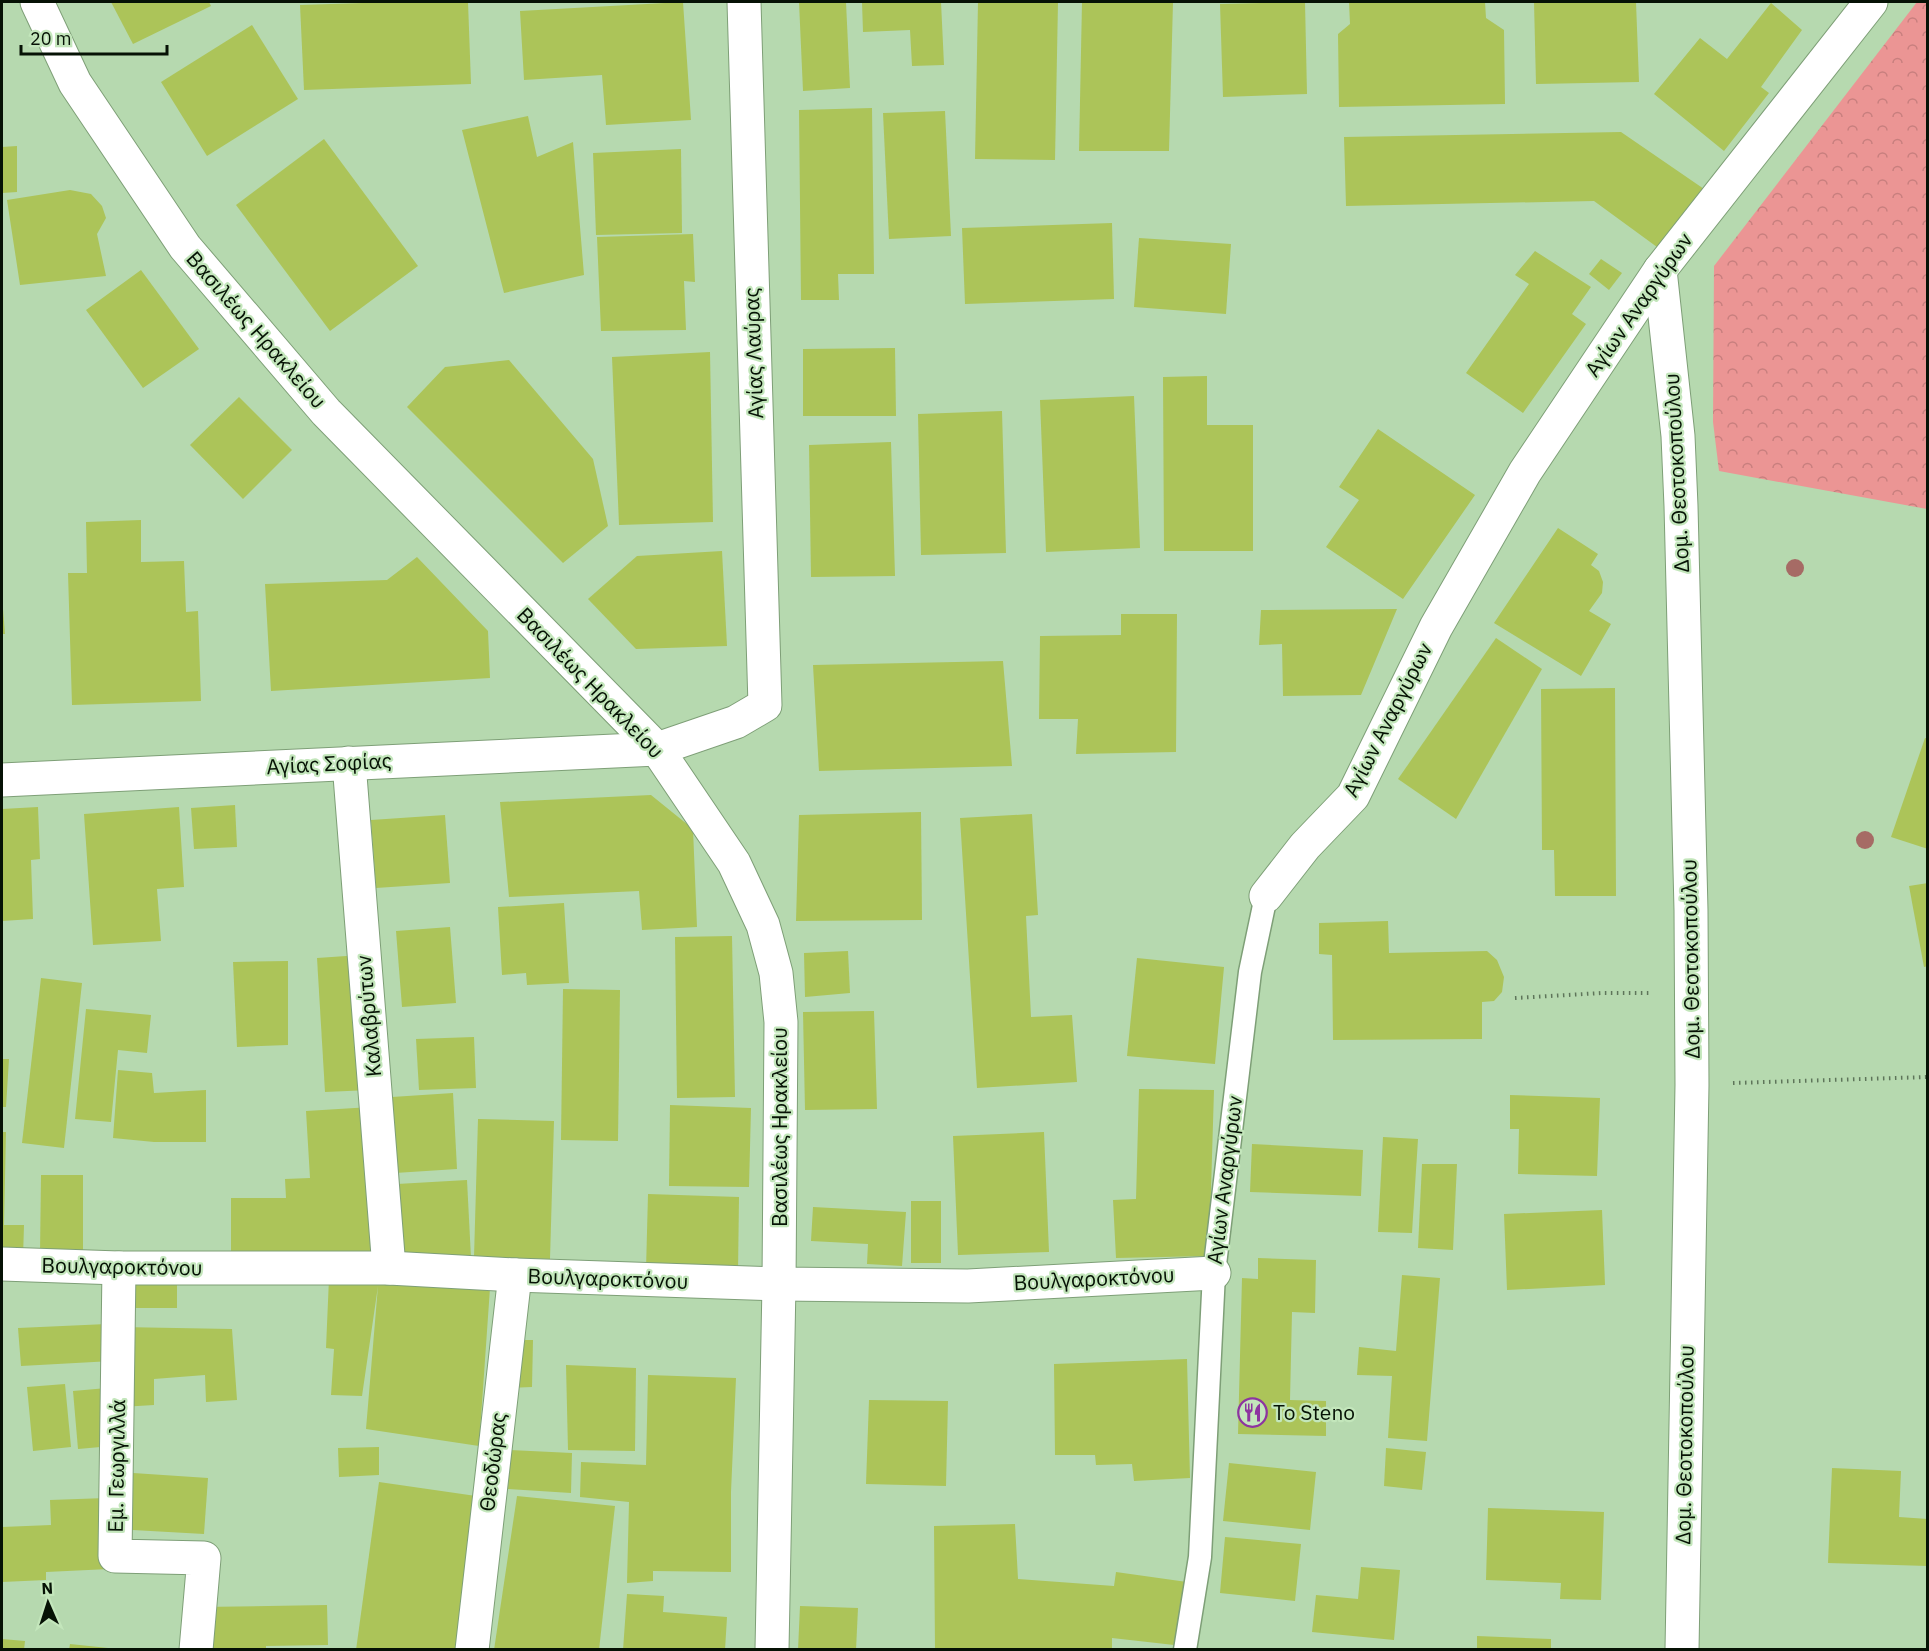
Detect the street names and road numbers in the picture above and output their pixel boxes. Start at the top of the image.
street label: Αγίων Αναργύρων [1578,227,1698,382]
street label: Βασιλέως Ηρακλείου [181,245,333,414]
street label: Αγίας Λαύρας [737,287,769,419]
street label: Δομ. Θεοτοκοπούλου [1657,372,1695,574]
street label: Βασιλέως Ηρακλείου [511,601,670,764]
street label: Αγίων Αναργύρων [1336,637,1438,801]
street label: Αγίας Σοφίας [266,746,392,780]
street label: Δομ. Θεοτοκοπούλου [1674,859,1706,1059]
street label: Καλαβρύτων [349,954,387,1078]
street label: Βασιλέως Ηρακλείου [765,1027,793,1227]
street label: Αγίων Αναργύρων [1200,1094,1248,1266]
street label: Βουλγαροκτόνου [41,1251,203,1281]
street label: Βουλγαροκτόνου [1013,1260,1175,1296]
street label: Βουλγαροκτόνου [527,1261,689,1295]
street label: Δομ. Θεοτοκοπούλου [1668,1345,1700,1545]
street label: Εμ. Γεωργιλλά [101,1399,131,1533]
street label: Θεοδώρας [472,1411,512,1513]

